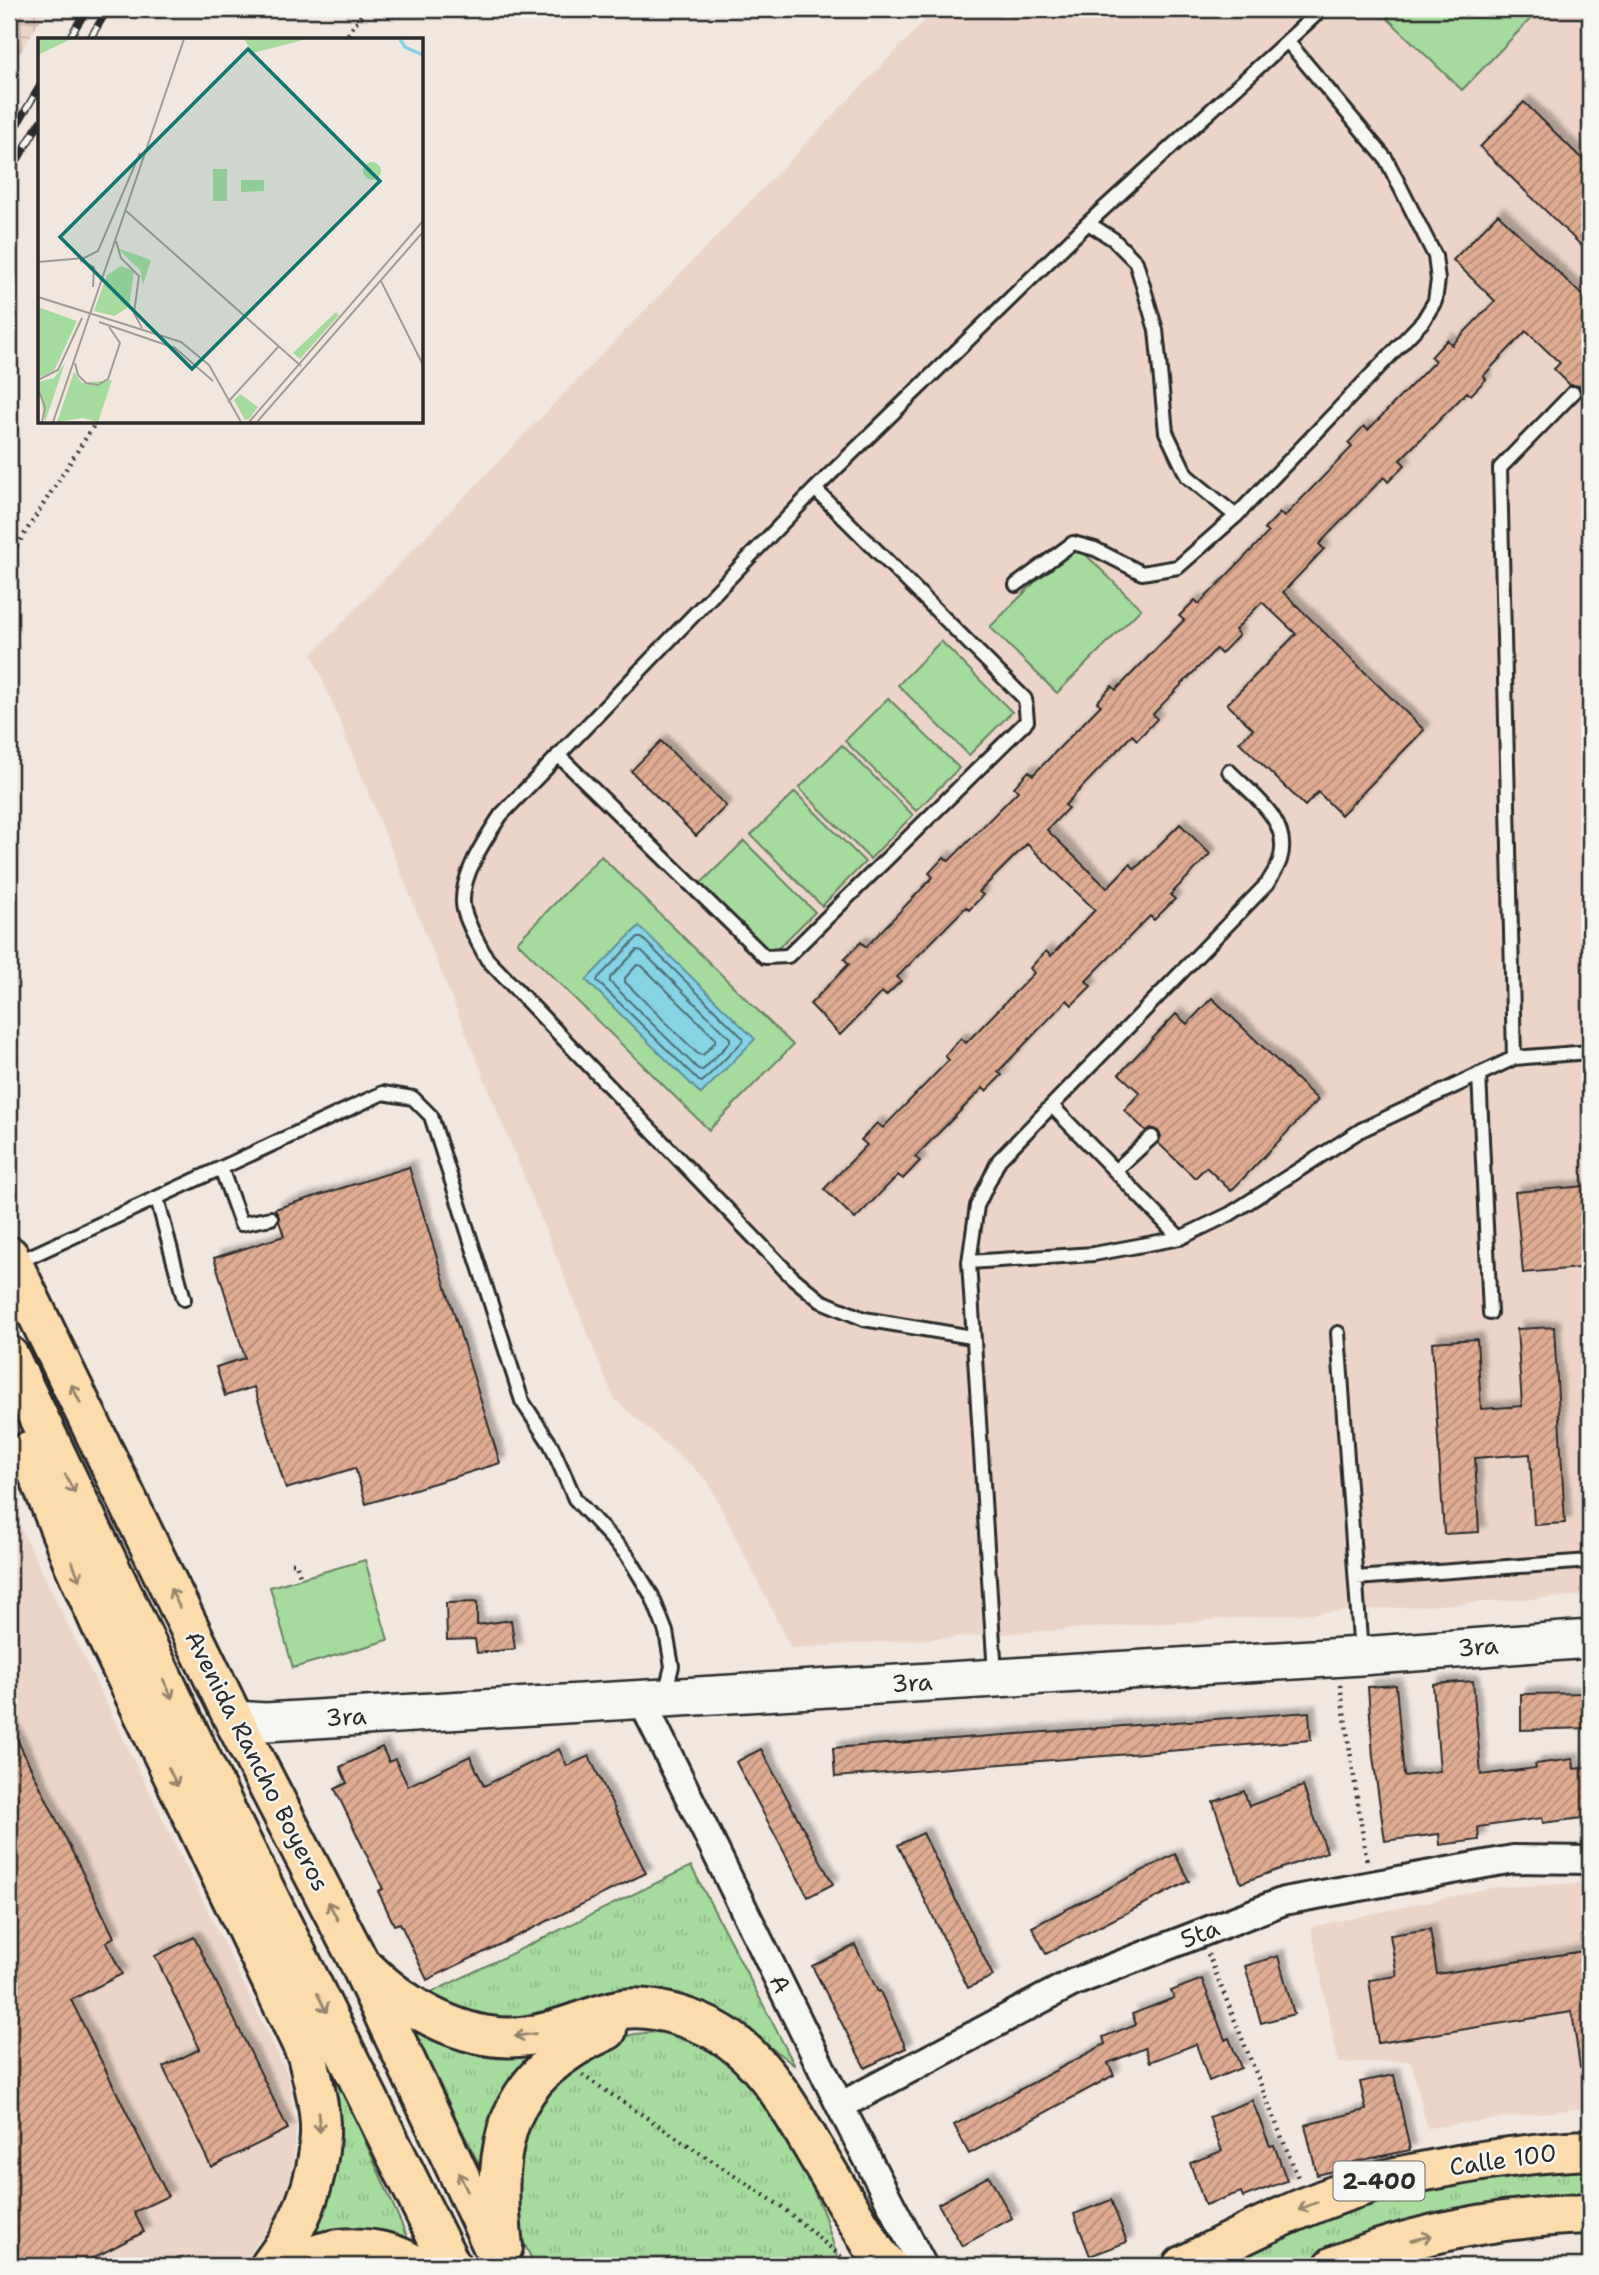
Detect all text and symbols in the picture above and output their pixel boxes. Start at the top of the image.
inset map [38,38,424,424]
one-way arrow [68,1384,82,1405]
one-way arrow [64,1473,77,1494]
one-way arrow [70,1560,84,1581]
one-way arrow [168,1588,182,1609]
street label: Avenida Rancho Boyeros [177,1625,337,1897]
street label: 3ra [1457,1630,1500,1664]
street label: 3ra [891,1666,933,1700]
one-way arrow [162,1678,175,1699]
street label: 3ra [325,1700,367,1734]
one-way arrow [167,1766,180,1787]
one-way arrow [325,1901,339,1922]
street label: 5ta [1176,1912,1224,1956]
street label: A [762,1969,798,1999]
one-way arrow [316,1992,330,2013]
one-way arrow [514,2029,537,2042]
one-way arrow [313,2110,326,2133]
street label: Calle 100 [1447,2137,1559,2183]
road number: 2-400 [1334,2162,1424,2200]
one-way arrow [455,2172,469,2193]
one-way arrow [1298,2200,1320,2213]
one-way arrow [1410,2231,1433,2244]

